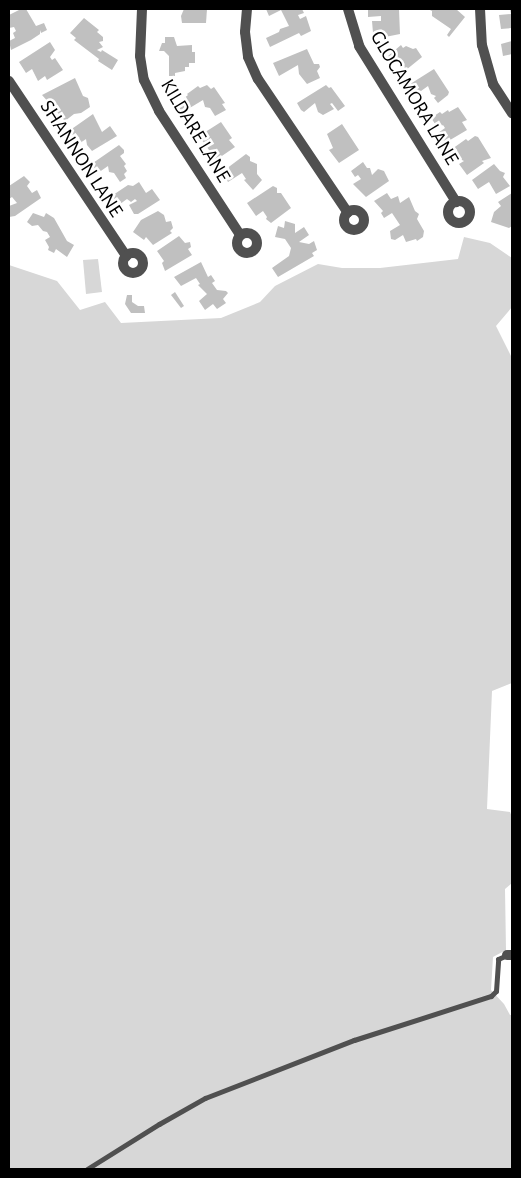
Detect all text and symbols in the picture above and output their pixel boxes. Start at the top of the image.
street label: GLOCAMORA LANE [365,27,463,169]
street label: KILDARE LANE [155,75,235,187]
street label: SHANNON LANE [34,96,128,222]

